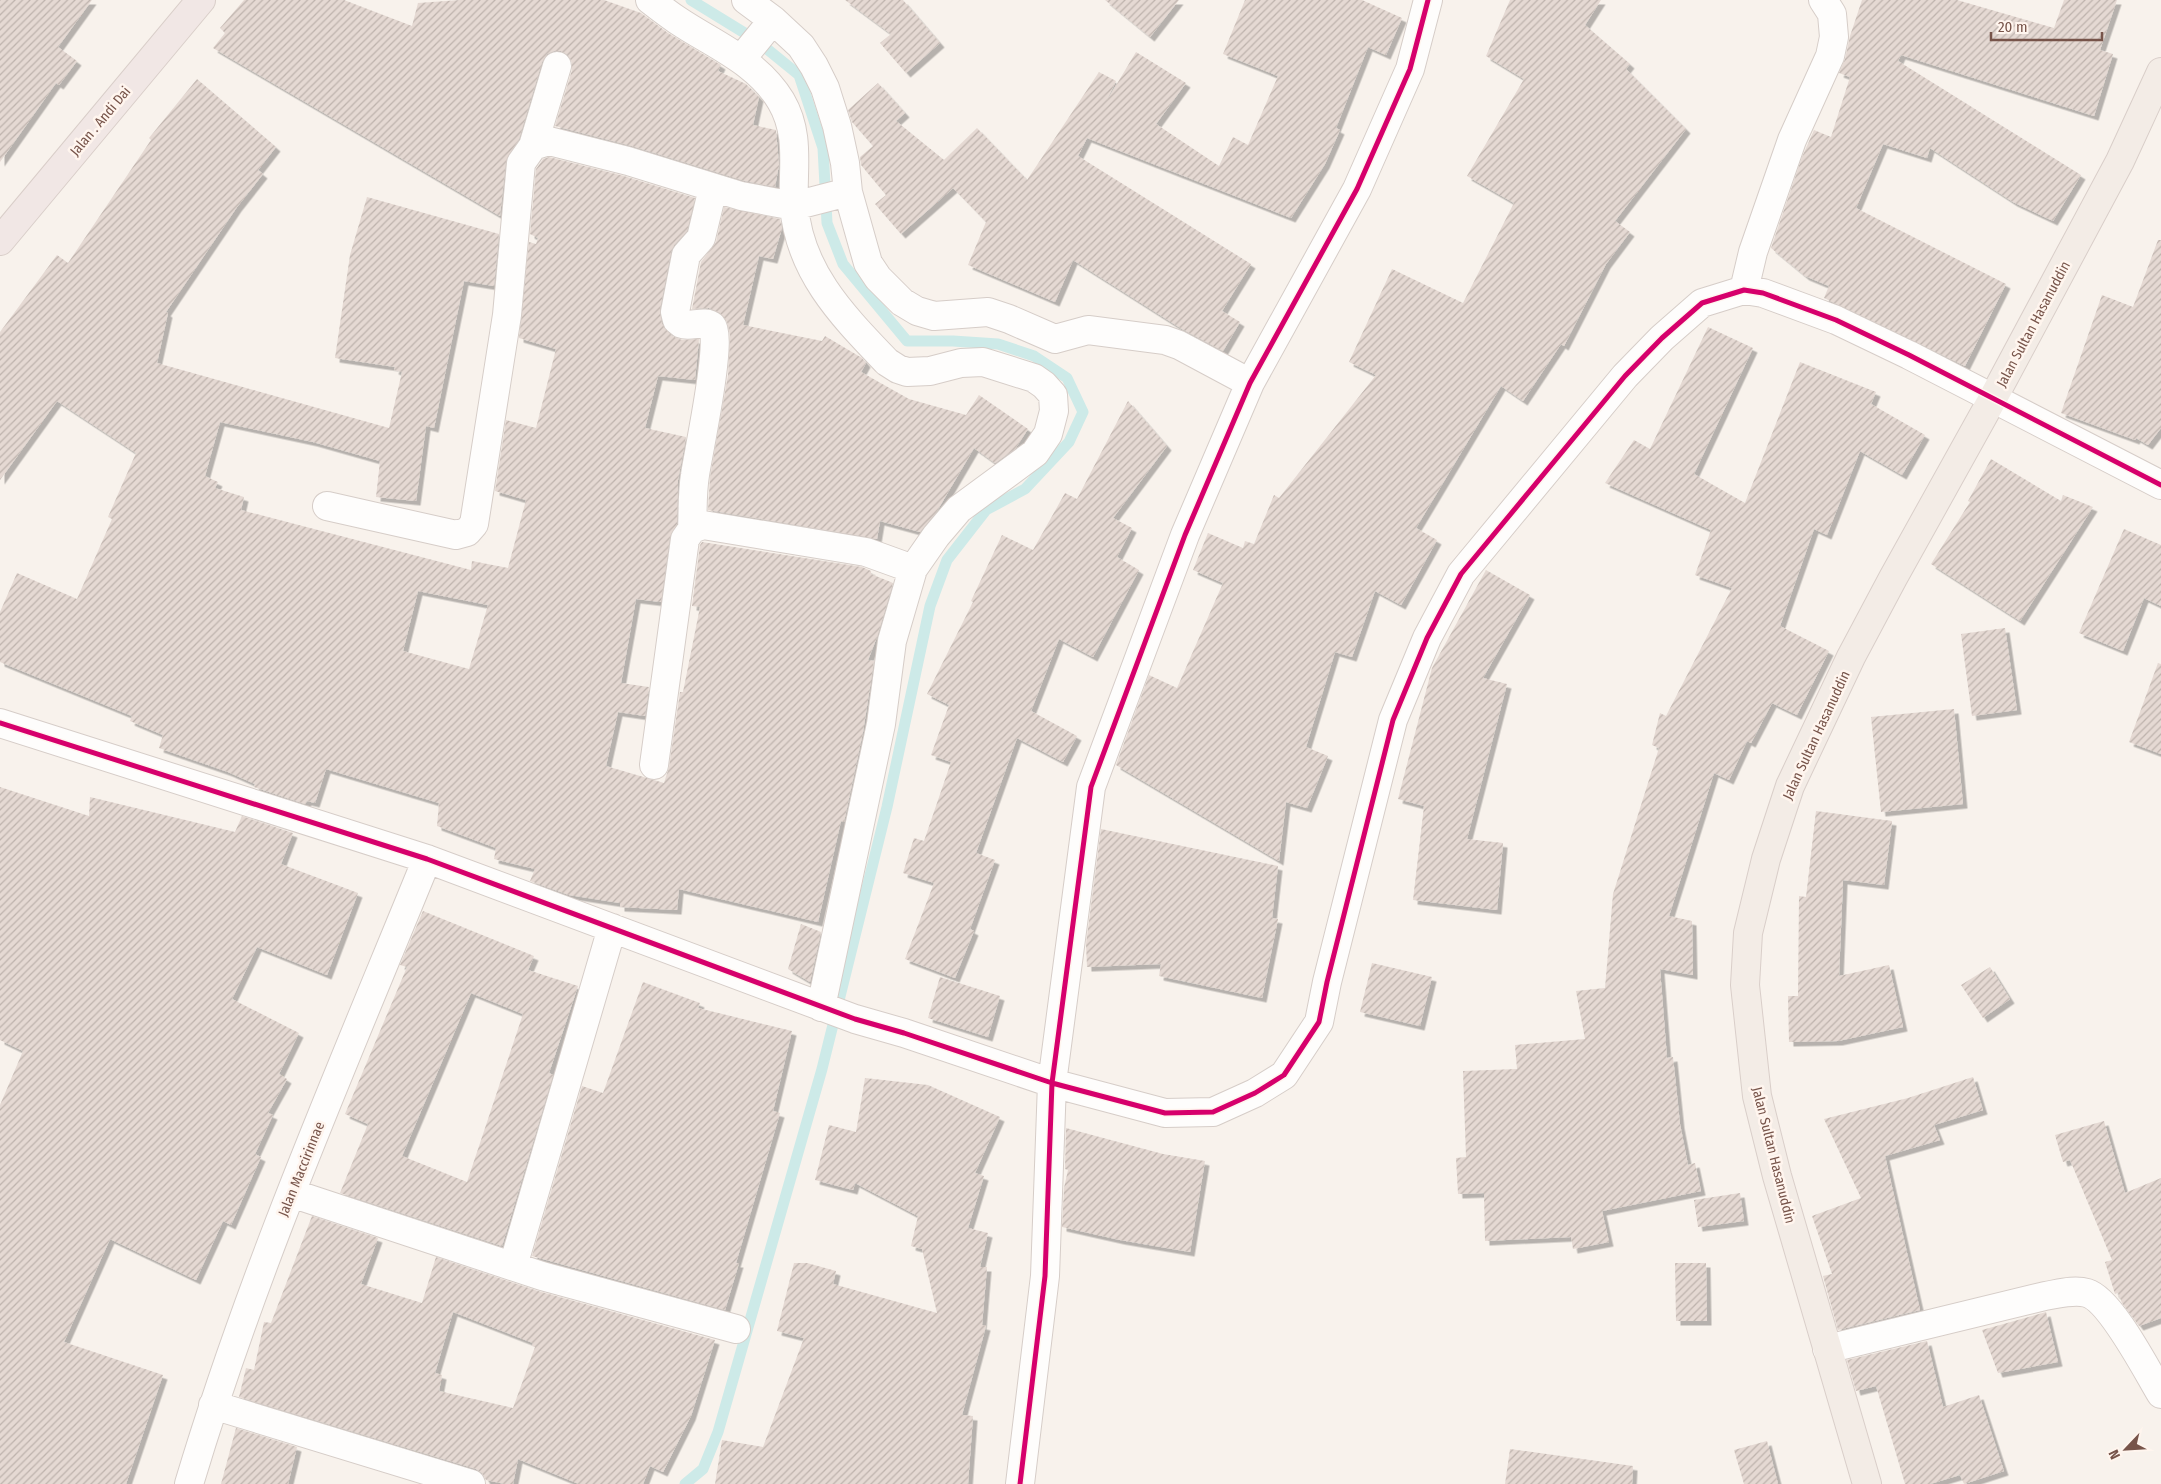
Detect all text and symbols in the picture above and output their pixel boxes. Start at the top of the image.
scale bar [1991,10,2102,42]
text: 20 m [1998,18,2028,36]
street label: Jalan . Andi Dai [66,83,134,159]
street label: Jalan Sultan Hasanuddin [1993,258,2074,390]
street label: Jalan Sultan Hasanuddin [1779,668,1854,802]
street label: Jalan Sultan Hasanuddin [1748,1085,1799,1225]
street label: Jalan Maccirinnae [275,1119,328,1219]
north arrow [2101,1424,2151,1474]
text: N [2105,1447,2124,1462]

